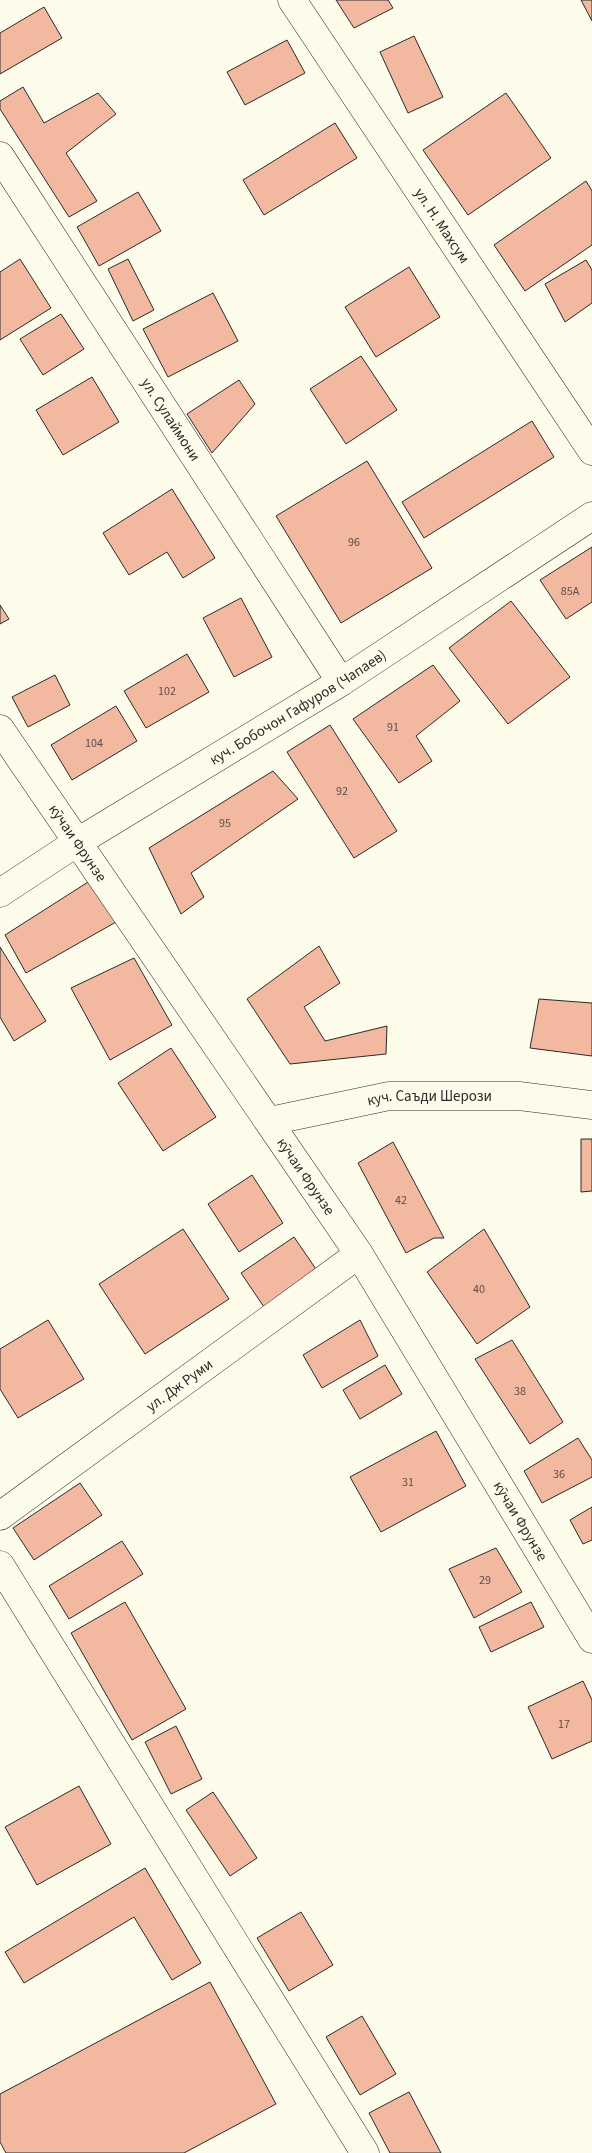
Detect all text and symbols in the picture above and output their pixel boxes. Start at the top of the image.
street label: ул. Н. Махсум [409,184,475,267]
street label: ул. Сулаймони [136,374,206,465]
house number: 96 [348,534,360,551]
house number: 85А [561,583,580,600]
street label: куч. Бобочон Гафуров (Чапаев) [205,644,390,770]
house number: 102 [158,683,176,700]
house number: 91 [387,719,399,736]
house number: 104 [85,735,103,752]
house number: 92 [336,783,348,800]
street label: кӯчаи Фрунзе [44,800,112,886]
house number: 95 [219,815,231,832]
street label: куч. Саъди Шерози [365,1086,492,1111]
street label: кӯчаи Фрунзе [272,1133,340,1219]
house number: 42 [395,1192,407,1209]
house number: 40 [473,1281,485,1298]
street label: ул. Дж Руми [142,1354,217,1417]
house number: 38 [514,1383,526,1400]
house number: 36 [553,1466,565,1483]
house number: 31 [402,1474,414,1491]
street label: кӯчаи Фрунзе [488,1477,553,1565]
house number: 29 [479,1572,491,1589]
house number: 17 [558,1716,570,1733]

